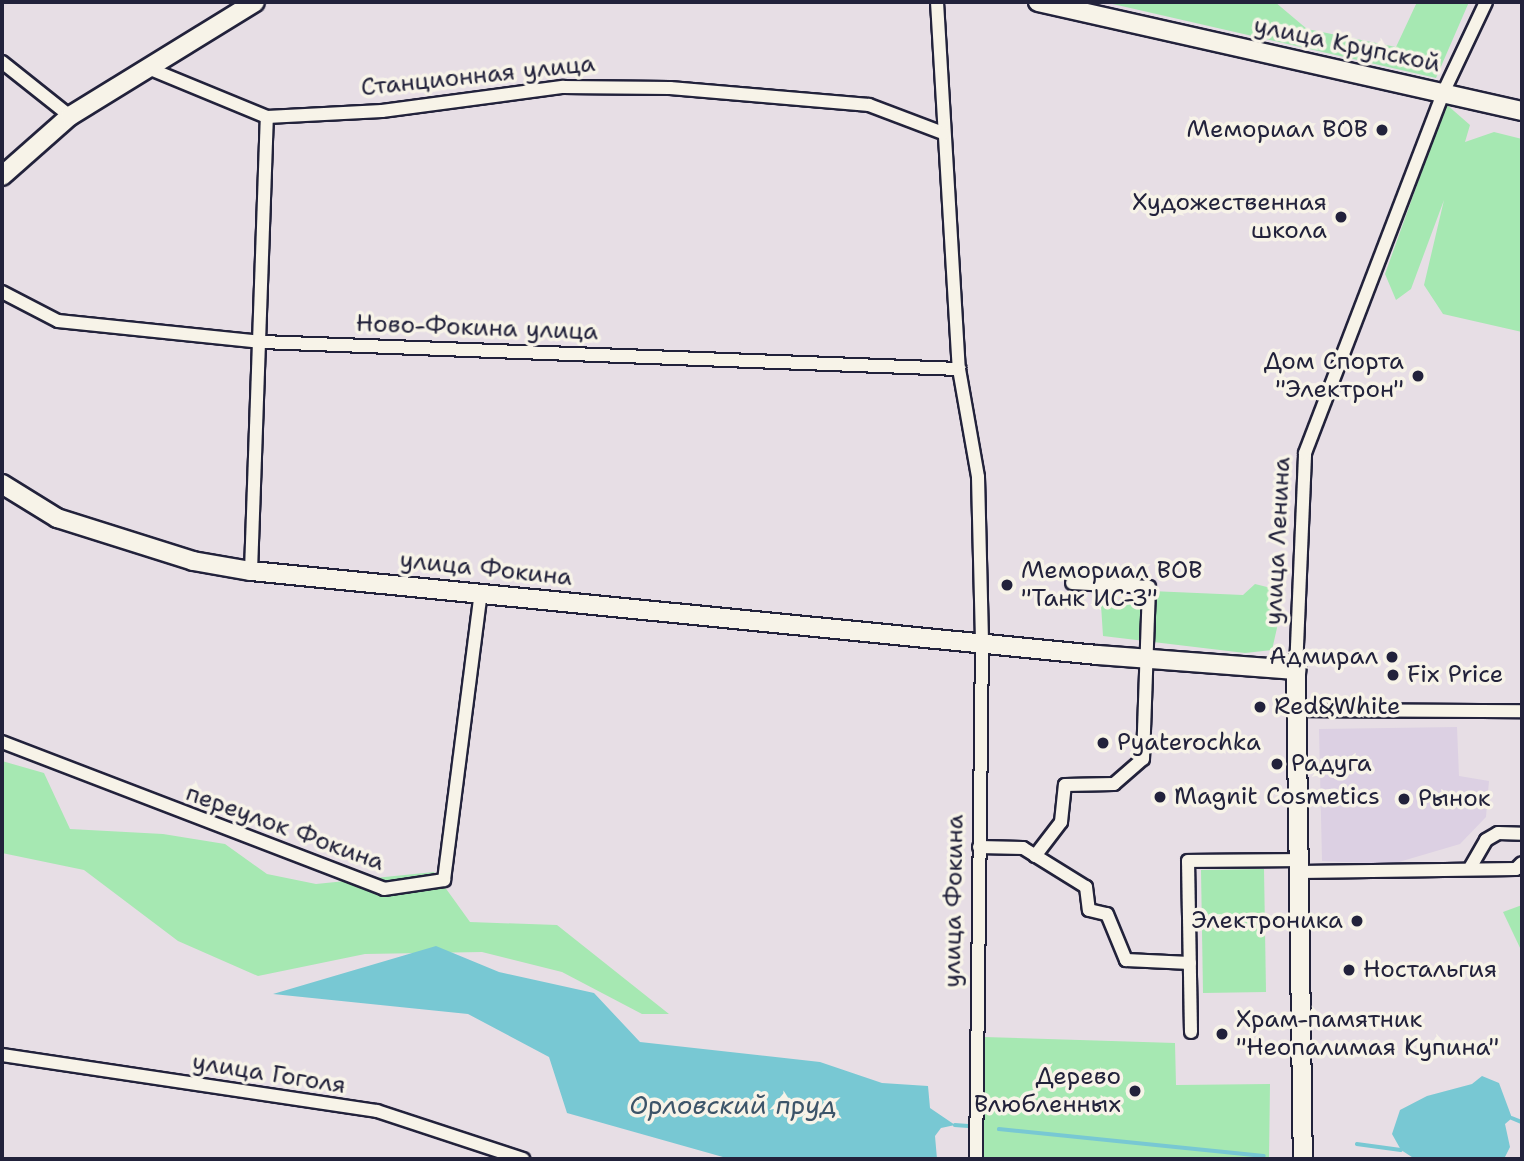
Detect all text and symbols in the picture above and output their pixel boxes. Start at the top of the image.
street label: улица Крупской [1251,11,1443,79]
street label: Станционная улица [359,49,597,103]
place label: Мемориал ВОВ [1187,116,1368,144]
marker: Мемориал ВОВ [1374,122,1390,138]
place label: Художественная школа [1132,189,1327,245]
marker: Художественная школа [1333,209,1349,225]
street label: Ново-Фокина улица [355,309,599,347]
place label: Дом Спорта "Электрон" [1264,348,1404,404]
marker: Дом Спорта "Электрон" [1410,368,1426,384]
street label: улица Ленина [1259,456,1297,626]
street label: улица Фокина [398,546,574,592]
place label: Мемориал ВОВ "Танк ИС-3" [1021,557,1202,613]
marker: Мемориал ВОВ "Танк ИС-3" [999,577,1015,593]
place label: Адмирал [1269,643,1378,671]
marker: Адмирал [1384,649,1400,665]
place label: Fix Price [1407,661,1503,689]
marker: Fix Price [1385,667,1401,683]
place label: Red&White [1274,693,1401,721]
marker: Red&White [1252,699,1268,715]
place label: Pyaterochka [1117,729,1261,757]
marker: Pyaterochka [1095,735,1111,751]
place label: Радуга [1291,750,1372,778]
marker: Радуга [1269,756,1285,772]
street label: переулок Фокина [182,779,388,877]
place label: Magnit Cosmetics [1174,783,1380,811]
place label: Рынок [1418,785,1490,813]
marker: Magnit Cosmetics [1152,789,1168,805]
marker: Рынок [1396,791,1412,807]
street label: улица Фокина [938,814,970,988]
place label: Электроника [1192,907,1343,935]
marker: Электроника [1349,913,1365,929]
place label: Ностальгия [1363,956,1497,984]
marker: Ностальгия [1341,962,1357,978]
place label: Храм-памятник "Неопалимая Купина" [1236,1006,1499,1062]
marker: Храм-памятник "Неопалимая Купина" [1214,1026,1230,1042]
street label: улица Гоголя [190,1048,348,1100]
place label: Дерево Влюбленных [974,1063,1121,1119]
marker: Дерево Влюбленных [1127,1083,1143,1099]
water label: Орловский пруд [629,1089,837,1121]

